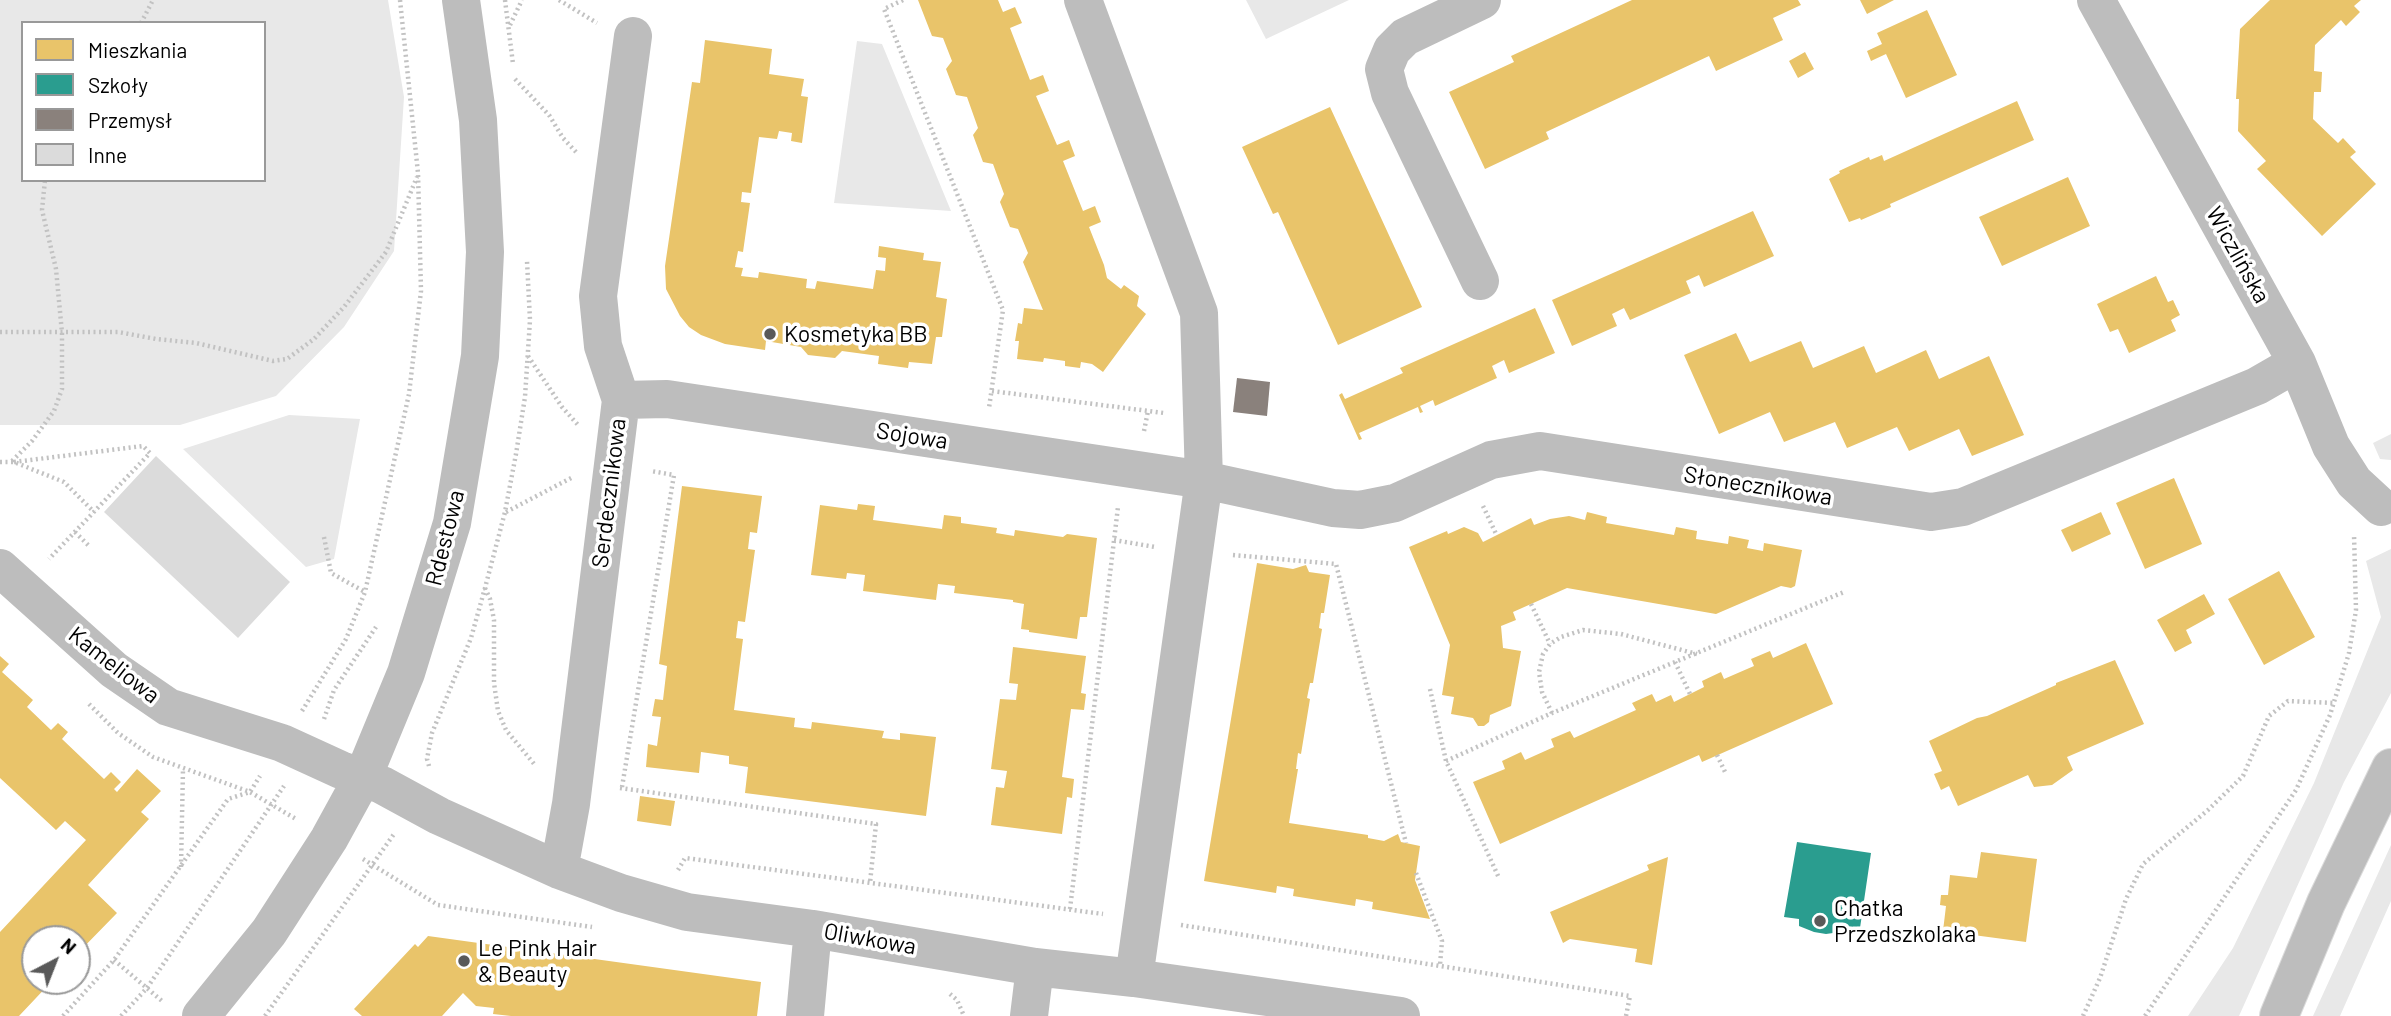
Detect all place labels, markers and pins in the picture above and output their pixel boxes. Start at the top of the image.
place label: Kosmetyka BB [784,320,928,348]
marker: Kosmetyka BB [762,326,778,342]
place label: Chatka Przedszkolaka [1834,894,1976,948]
marker: Chatka Przedszkolaka [1812,913,1828,929]
place label: Le Pink Hair & Beauty [478,934,597,988]
marker: Le Pink Hair & Beauty [456,953,472,969]

